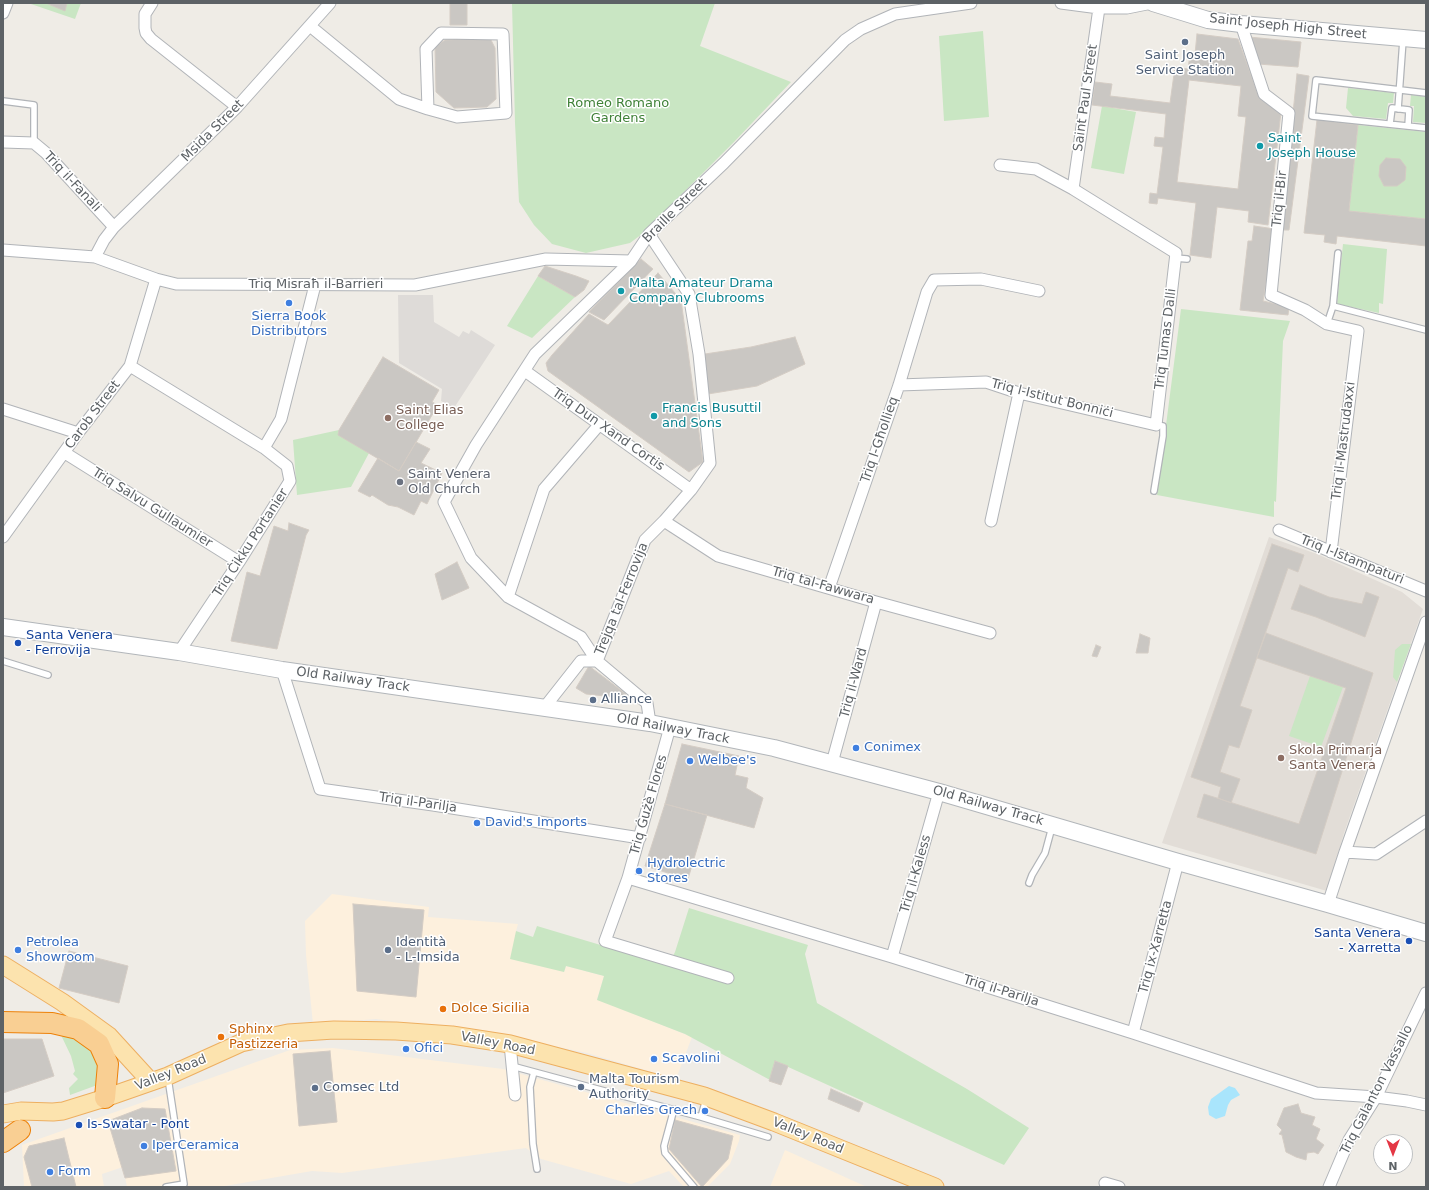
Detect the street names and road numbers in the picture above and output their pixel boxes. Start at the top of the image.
street label: Saint Joseph High Street [1209,11,1367,43]
street label: Saint Paul Street [1071,43,1101,153]
street label: Msida Street [179,97,247,165]
street label: Triq il-Fanali [40,149,104,215]
street label: Triq il-Bir [1269,170,1291,228]
street label: Braille Street [640,176,710,246]
street label: Triq Misraħ il-Barrieri [249,277,383,293]
street label: Triq Tumas Dalli [1152,287,1180,391]
street label: Triq l-Istitut Bonniċi [989,376,1115,422]
street label: Carob Street [62,378,124,452]
street label: Triq il-Mastrudaxxi [1329,381,1359,501]
street label: Triq Dun Xand Cortis [549,385,667,475]
street label: Triq l-Għollieq [858,395,902,485]
street label: Triq Salvu Gullaumier [89,465,215,551]
street label: Triq Ċikku Portanier [210,486,292,600]
street label: Triq l-Istampaturi [1298,532,1406,588]
street label: Trejqa tal-Ferrovija [592,540,652,658]
street label: Triq tal-Fawwara [770,564,876,608]
street label: Triq il-Ward [837,646,871,720]
street label: Old Railway Track [295,664,411,696]
street label: Old Railway Track [615,710,731,748]
street label: Triq Ġużè Flores [627,753,671,857]
street label: Old Railway Track [931,783,1045,829]
street label: Triq il-Parilja [378,790,458,816]
street label: Triq il-Kaless [897,833,935,915]
street label: Triq ix-Xarretta [1136,899,1176,995]
street label: Triq il-Parilja [961,972,1041,1010]
street label: Triq Galanton Vassallo [1338,1023,1416,1157]
street label: Valley Road [459,1029,537,1059]
street label: Valley Road [133,1052,209,1094]
street label: Valley Road [770,1115,846,1157]

